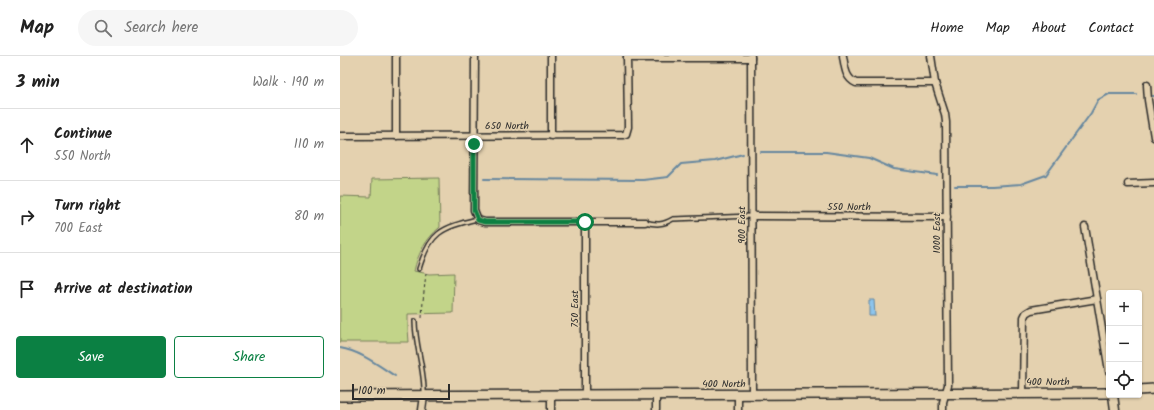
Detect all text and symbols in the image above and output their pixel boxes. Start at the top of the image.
search box [78,10,358,46]
text: Map [20,13,54,43]
text: Search here [124,16,198,40]
icon: search [92,17,114,39]
text: Home [930,17,964,39]
text: Map [986,17,1010,39]
text: About [1032,17,1066,39]
text: Contact [1088,17,1134,39]
text: 3 min [16,69,60,96]
text: Walk · 190 m [252,72,324,93]
street label: 650 North [485,118,529,134]
text: Continue [54,122,112,146]
icon: ahead [16,134,38,156]
text: 110 m [294,134,324,155]
route end [465,135,483,153]
text: 550 North [54,146,111,167]
text: Turn right [54,194,121,218]
street label: 550 North [827,199,871,215]
icon: right [16,206,38,228]
text: 80 m [294,206,324,227]
street label: 900 East [734,206,750,244]
street label: 1000 East [929,212,945,253]
route start [576,213,594,231]
text: 700 East [54,218,102,239]
text: Arrive at destination [54,277,193,301]
icon: arrive [16,278,38,300]
street label: 750 East [567,290,583,328]
map controls [1106,290,1142,398]
button: + [1106,290,1142,326]
button: − [1106,326,1142,362]
button: Save [16,336,166,378]
button: Share [174,336,324,378]
button: locate [1106,362,1142,398]
street label: 400 North [1026,374,1070,390]
street label: 400 North [702,376,746,392]
scale bar [352,382,450,401]
text: 100 m [358,382,386,400]

